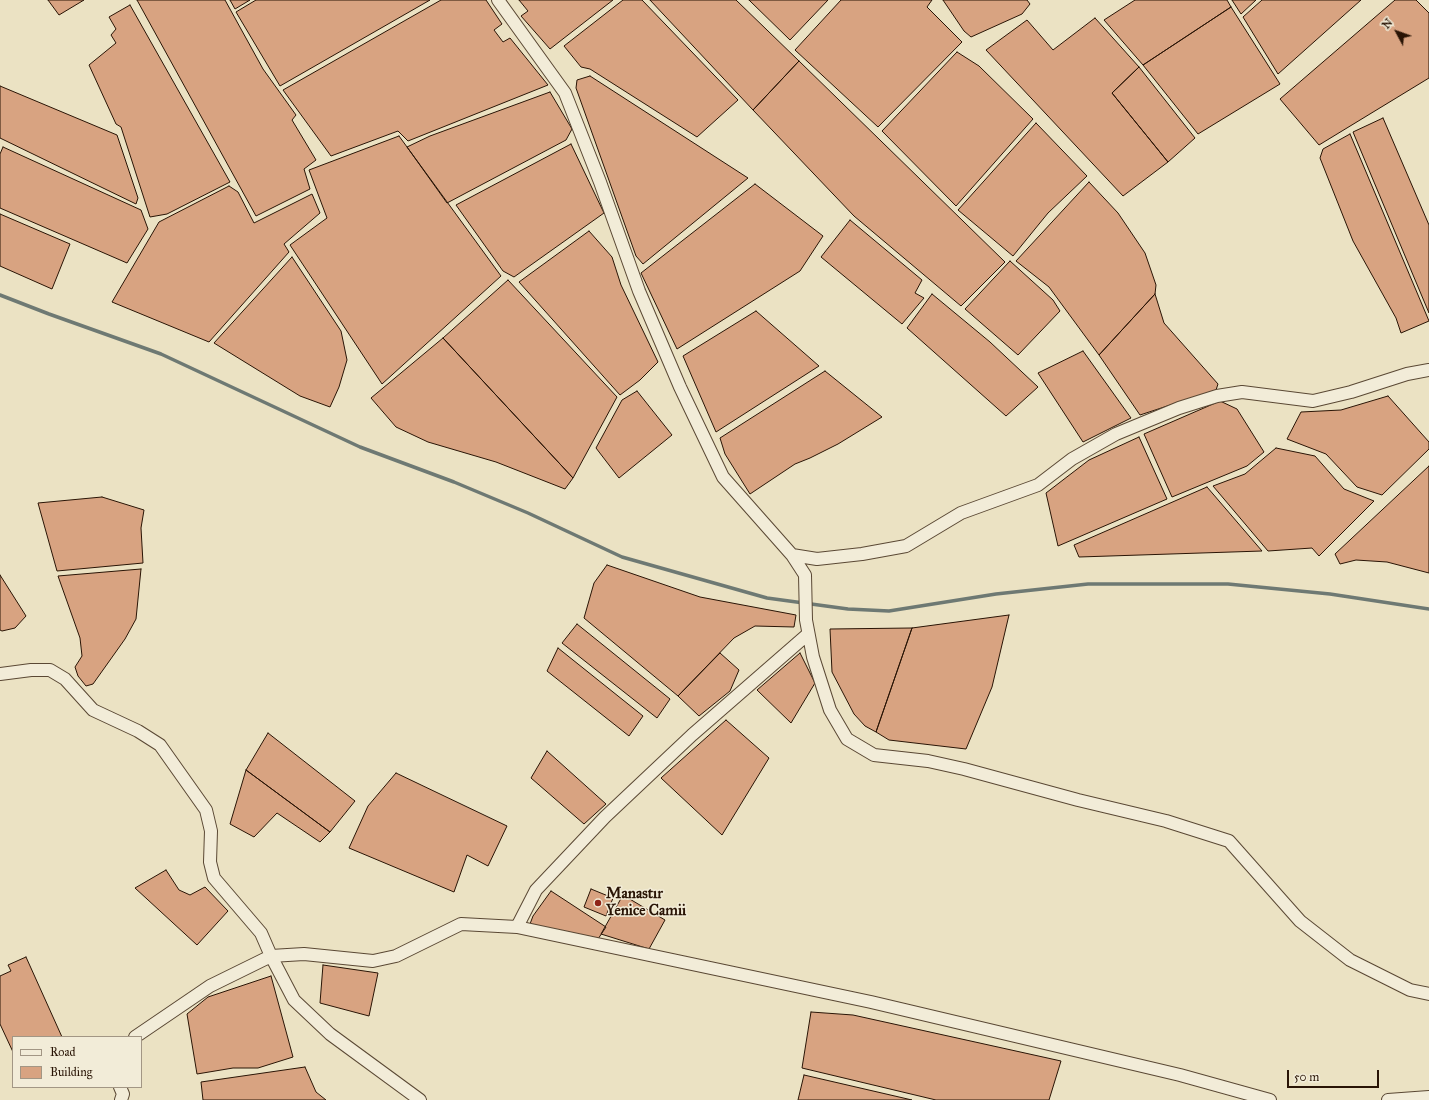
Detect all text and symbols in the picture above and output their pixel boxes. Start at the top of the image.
north arrow [1377,12,1417,52]
text: N [1380,16,1396,32]
place label: Manastır Yenice Camii [606,885,686,920]
marker: Manastır Yenice Camii [593,898,603,908]
legend [12,1036,142,1088]
text: Road [50,1045,76,1059]
scale bar [1289,1062,1381,1088]
text: Building [50,1065,92,1079]
text: 50 m [1294,1070,1319,1084]

